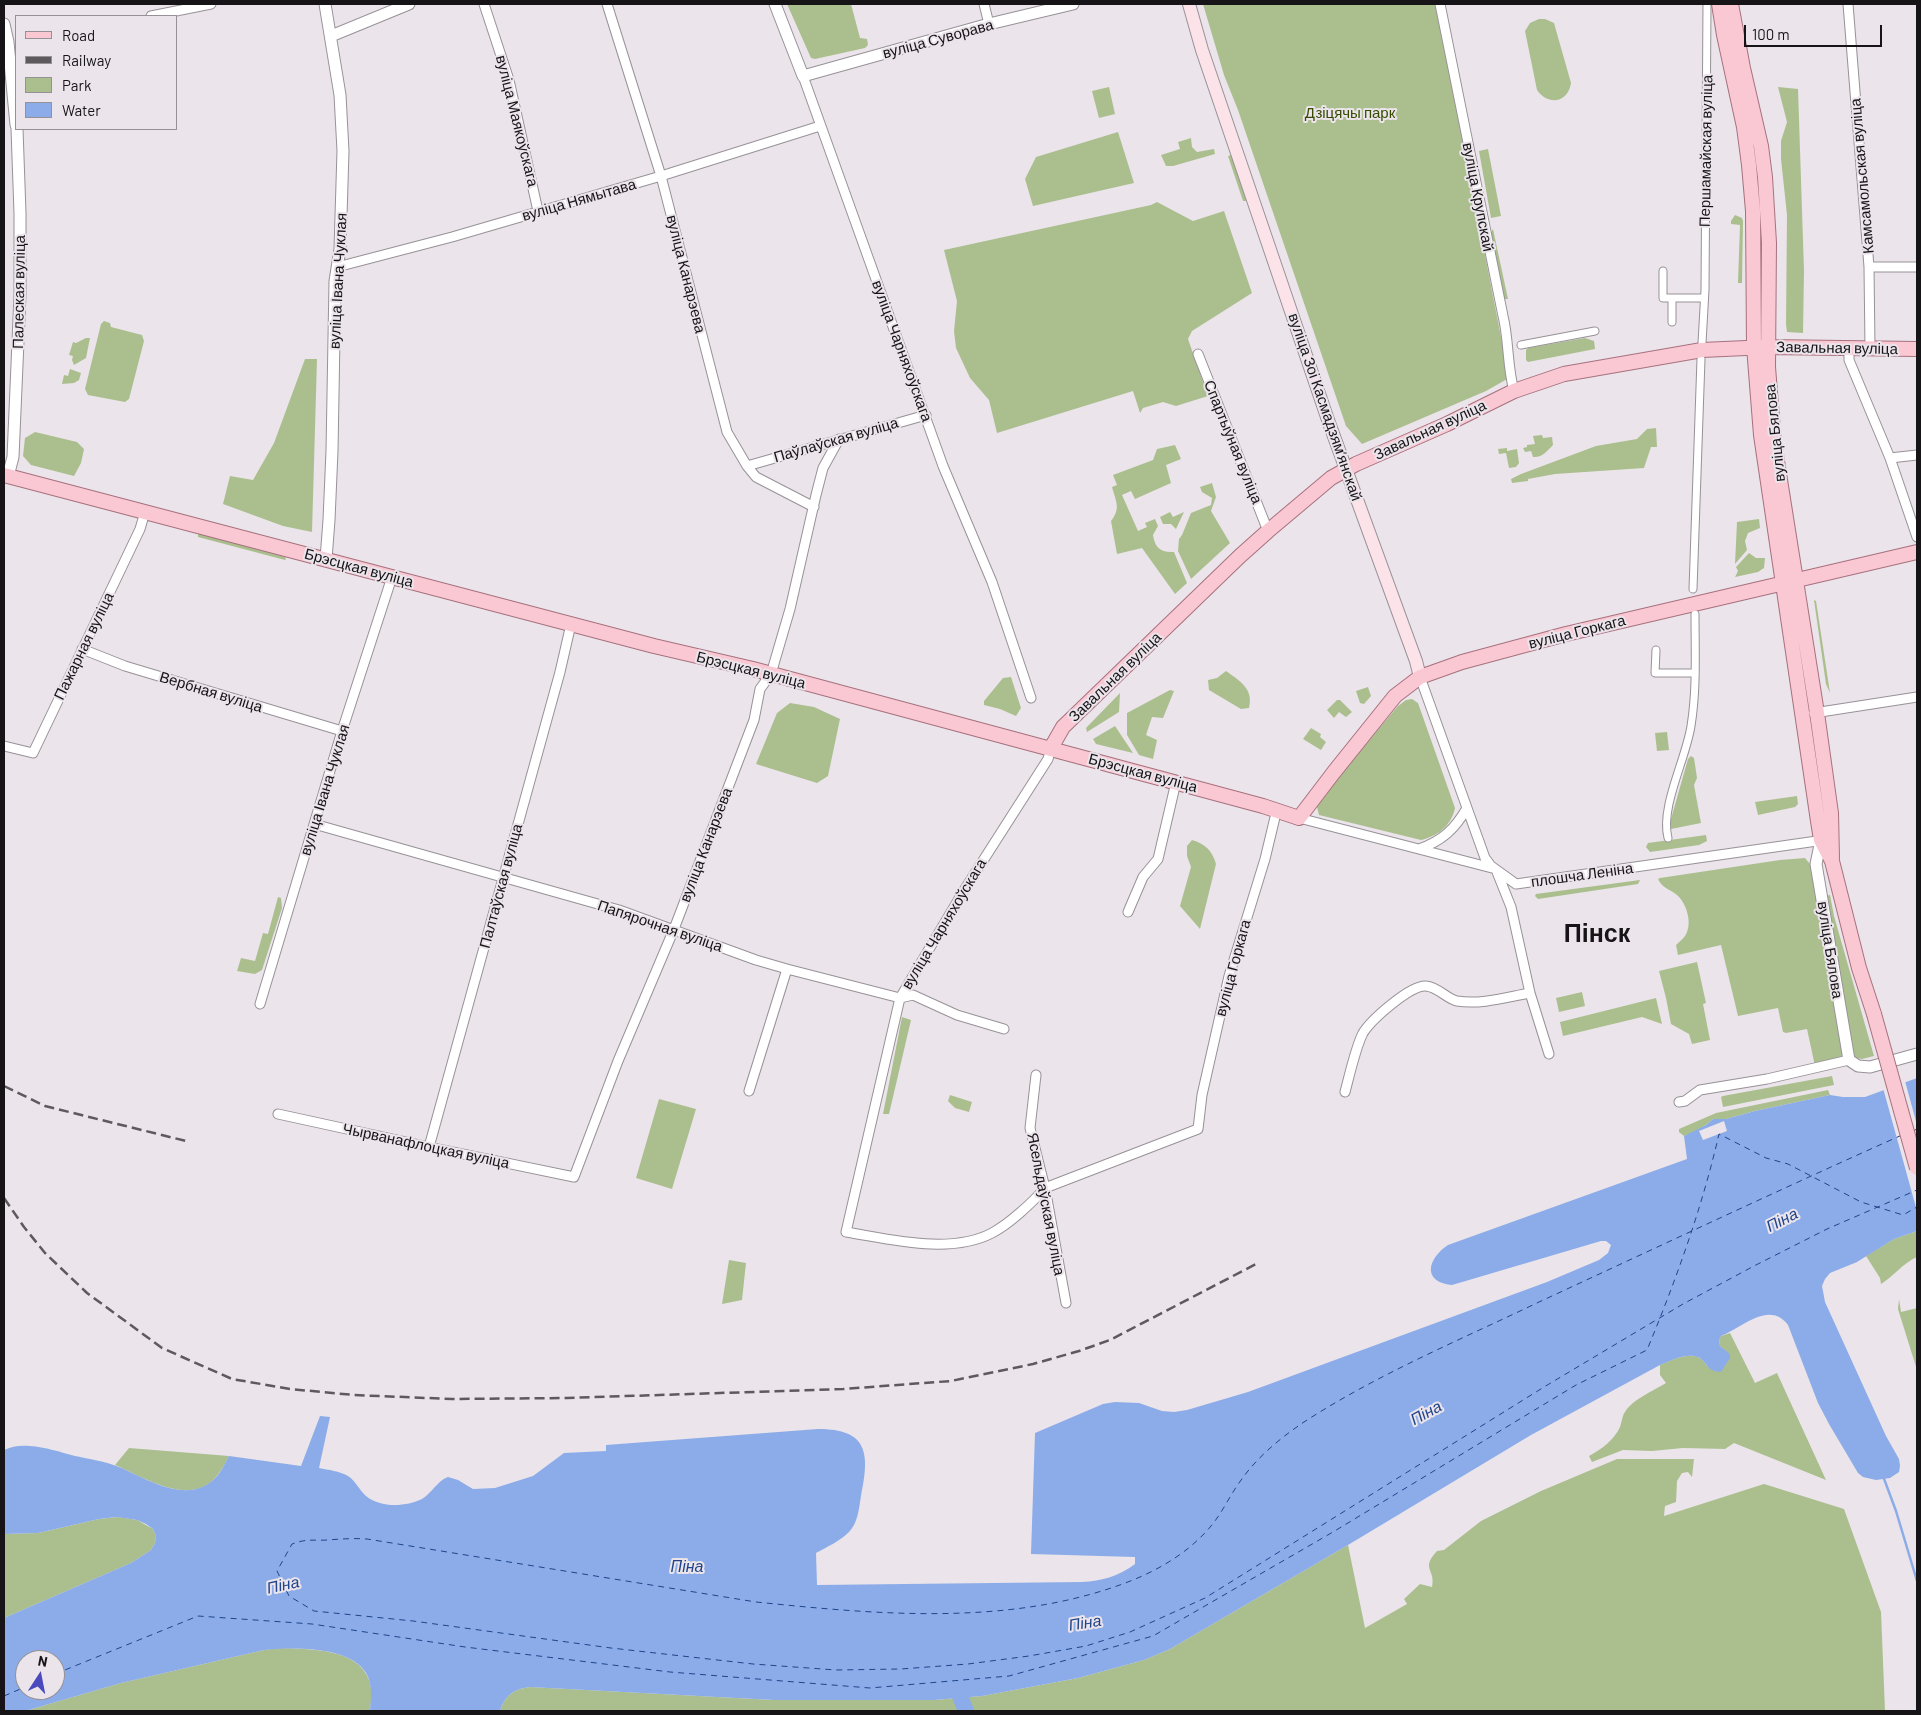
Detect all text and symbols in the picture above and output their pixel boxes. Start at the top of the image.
legend [15,15,178,130]
scale bar [1746,15,1884,47]
street label: вуліца Суворава [881,16,995,62]
text: 100 m [1752,25,1790,43]
text: Road [62,26,95,44]
text: Railway [62,51,111,69]
street label: вуліца Маякоўскага [492,53,542,189]
street label: Першамайская вуліца [1696,75,1716,227]
text: Park [62,76,91,94]
street label: Камсамольская вуліца [1846,98,1878,254]
text: Water [62,101,101,119]
park label: Дзіцячы парк [1305,104,1395,122]
street label: вуліца Крупскай [1459,141,1497,253]
street label: вуліца Нямытава [520,175,638,225]
street label: вуліца Івана Чуклая [325,213,351,349]
street label: вуліца Канарэева [663,213,709,335]
street label: Палеская вуліца [9,235,29,349]
street label: вуліца Чарняхоўскага [868,278,936,424]
street label: вуліца Зоі Касмадзямʼянскай [1284,311,1366,503]
street label: Завальная вуліца [1776,338,1898,358]
street label: Спартыўная вуліца [1200,377,1266,507]
street label: вуліца Бялова [1761,383,1789,483]
street label: Завальная вуліца [1371,396,1489,464]
street label: Паўлаўская вуліца [772,414,900,466]
street label: Брэсцкая вуліца [303,545,415,591]
street label: Пажарная вуліца [50,589,118,703]
street label: вуліца Горкага [1527,611,1627,653]
street label: Завальная вуліца [1065,628,1165,726]
street label: Брэсцкая вуліца [694,648,808,692]
street label: Вербная вуліца [157,668,265,716]
street label: вуліца Івана Чуклая [296,722,354,858]
street label: Брэсцкая вуліца [1087,750,1199,796]
street label: вуліца Канарэева [676,785,736,905]
street label: Палтаўская вуліца [476,822,526,950]
street label: вуліца Чарняхоўскага [898,855,990,993]
street label: плошча Леніна [1530,859,1634,891]
street label: Папярочная вуліца [595,896,725,956]
street label: вуліца Бялова [1813,900,1847,1000]
street label: вуліца Горкага [1211,918,1255,1018]
district label: Пінск [1564,919,1630,949]
street label: Чырванафлоцкая вуліца [341,1120,511,1172]
street label: Ясельдаўская вуліца [1023,1131,1069,1277]
water label: Піна [1763,1204,1801,1236]
water label: Піна [1407,1397,1445,1429]
water label: Піна [671,1557,703,1577]
water label: Піна [265,1572,301,1598]
water label: Піна [1067,1611,1103,1635]
north arrow [15,1650,65,1700]
text: N [37,1652,49,1670]

